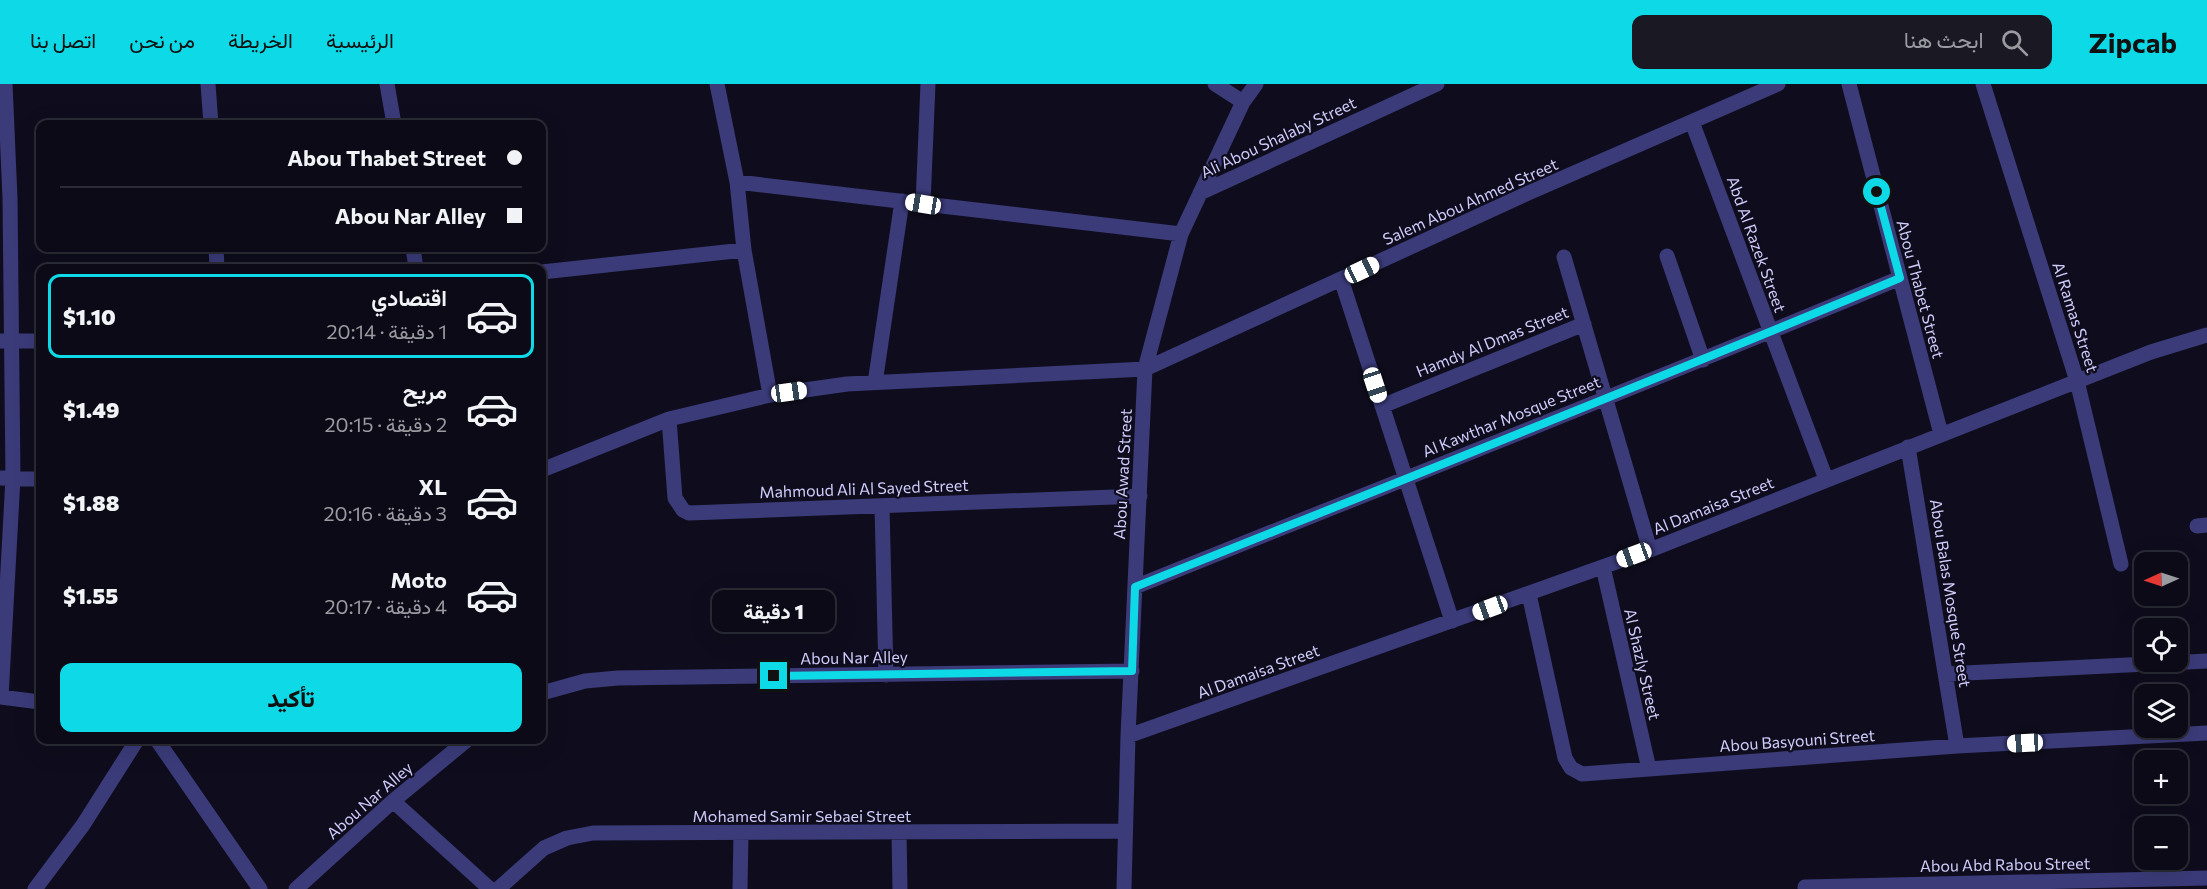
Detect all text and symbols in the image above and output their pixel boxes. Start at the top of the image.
search box [1632,15,2052,69]
text: Zipcab [2088,25,2177,59]
text: ابحث هنا [1904,26,1983,53]
icon: search [1998,26,2031,59]
text: اتصل بنا [30,27,96,52]
text: من نحن [129,27,195,52]
text: الخريطة [228,27,293,52]
text: الرئيسية [326,27,394,52]
street label: Ali Abou Shalaby Street [1197,92,1359,181]
text: Abou Thabet Street [287,144,486,171]
street label: Salem Abou Ahmed Street [1380,154,1561,248]
street label: Abd Al Razek Street [1724,173,1791,315]
route start [1863,178,1890,205]
car [904,192,942,216]
text: Abou Nar Alley [335,202,486,229]
street label: Abou Thabet Street [1893,218,1949,361]
car [1342,254,1382,286]
street label: Al Ramas Street [2049,259,2103,375]
text: اقتصادي [371,284,447,311]
icon: car [465,289,519,343]
street label: Hamdy Al Dmas Street [1413,302,1571,380]
text: $1.10 [63,303,116,330]
text: 1 دقيقة · 20:14 [327,319,447,343]
car [1361,365,1389,405]
street label: Al Kawthar Mosque Street [1419,371,1603,460]
text: مريح [403,377,447,404]
car [770,381,808,403]
icon: car [465,382,519,436]
text: $1.49 [63,396,120,423]
street label: Abou Awad Street [1109,408,1135,540]
text: 2 دقيقة · 20:15 [325,412,447,436]
street label: Al Damaisa Street [1650,472,1777,538]
text: XL [419,473,447,500]
icon: car [465,475,519,529]
street label: Mahmoud Ali Al Sayed Street [759,475,969,501]
text: $1.88 [63,489,119,516]
street label: Abou Balas Mosque Street [1927,497,1975,689]
text: 3 دقيقة · 20:16 [324,501,447,525]
car [1614,540,1654,570]
north arrow [2134,552,2188,606]
map controls [2134,552,2188,870]
text: Moto [391,566,447,593]
icon: car [465,568,519,622]
text: $1.55 [63,582,118,609]
callout: 1 دقيقة [712,589,836,631]
car [1470,593,1510,623]
text: 4 دقيقة · 20:17 [325,594,447,618]
text: 1 دقيقة [743,599,804,623]
street label: Al Shazly Street [1621,606,1665,722]
button: locate [2134,618,2188,672]
street label: Al Damaisa Street [1194,640,1322,702]
street label: Abou Nar Alley [800,647,908,667]
route end [760,662,787,689]
button: تأكيد [60,663,522,732]
button: layers [2134,684,2188,738]
street label: Abou Basyouni Street [1719,725,1876,755]
car [2007,733,2043,753]
button: + [2134,750,2188,804]
street label: Abou Nar Alley [322,758,416,842]
street label: Mohamed Samir Sebaei Street [693,806,912,825]
button: − [2134,816,2188,870]
street label: Abou Abd Rabou Street [1920,853,2091,875]

